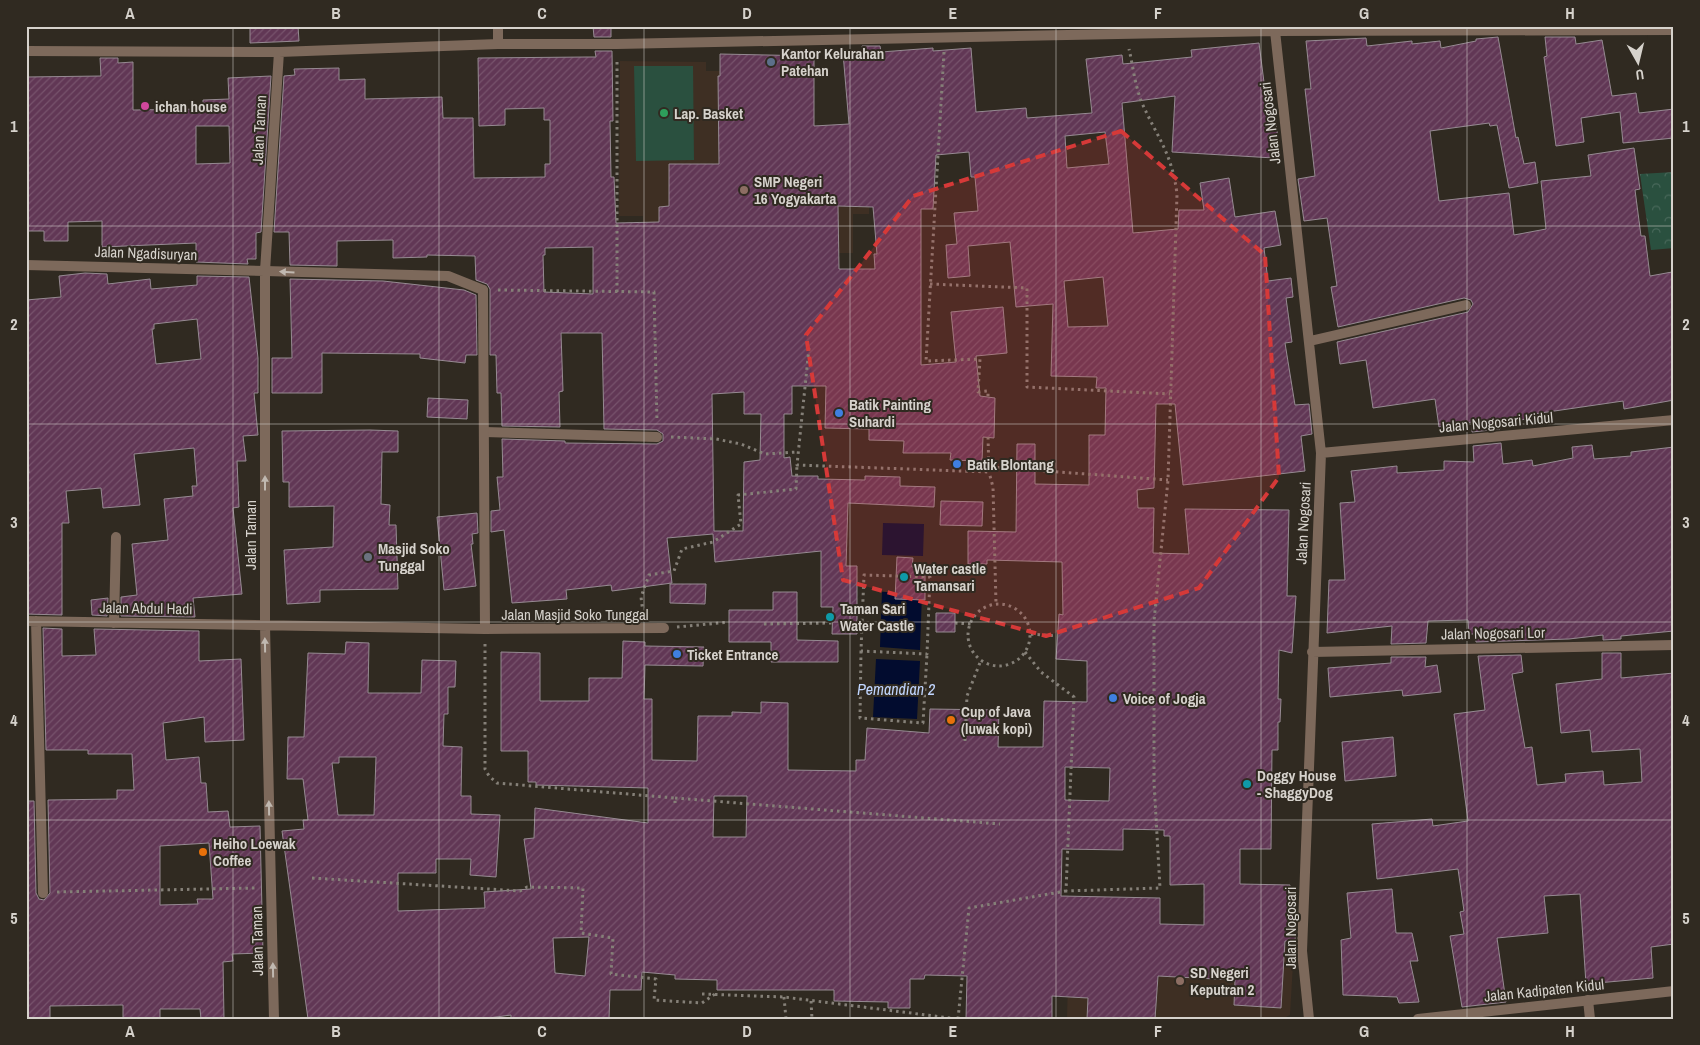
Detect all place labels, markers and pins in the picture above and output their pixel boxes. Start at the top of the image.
place label: Kantor Kelurahan Patehan [781,43,884,81]
marker: Kantor Kelurahan Patehan [765,56,777,68]
place label: ichan house [155,96,227,117]
marker: ichan house [139,100,151,112]
place label: Lap. Basket [674,103,743,124]
marker: Lap. Basket [658,107,670,119]
place label: SMP Negeri 16 Yogyakarta [754,171,836,209]
marker: SMP Negeri 16 Yogyakarta [738,184,750,196]
place label: Batik Painting Suhardi [849,394,932,432]
marker: Batik Painting Suhardi [833,407,845,419]
place label: Batik Blontang [967,454,1054,475]
marker: Batik Blontang [951,458,963,470]
place label: Masjid Soko Tunggal [378,538,450,576]
marker: Masjid Soko Tunggal [362,551,374,563]
place label: Water castle Tamansari [914,558,986,596]
marker: Water castle Tamansari [898,571,910,583]
place label: Taman Sari Water Castle [840,598,914,636]
marker: Taman Sari Water Castle [824,611,836,623]
place label: Ticket Entrance [687,644,779,665]
marker: Ticket Entrance [671,648,683,660]
place label: Voice of Jogja [1123,688,1206,709]
marker: Voice of Jogja [1107,692,1119,704]
place label: Cup of Java (luwak kopi) [961,701,1032,739]
marker: Cup of Java (luwak kopi) [945,714,957,726]
place label: Doggy House - ShaggyDog [1257,765,1336,803]
marker: Doggy House - ShaggyDog [1241,778,1253,790]
place label: Heiho Loewak Coffee [213,833,296,871]
marker: Heiho Loewak Coffee [197,846,209,858]
place label: SD Negeri Keputran 2 [1190,962,1254,1000]
marker: SD Negeri Keputran 2 [1174,975,1186,987]

